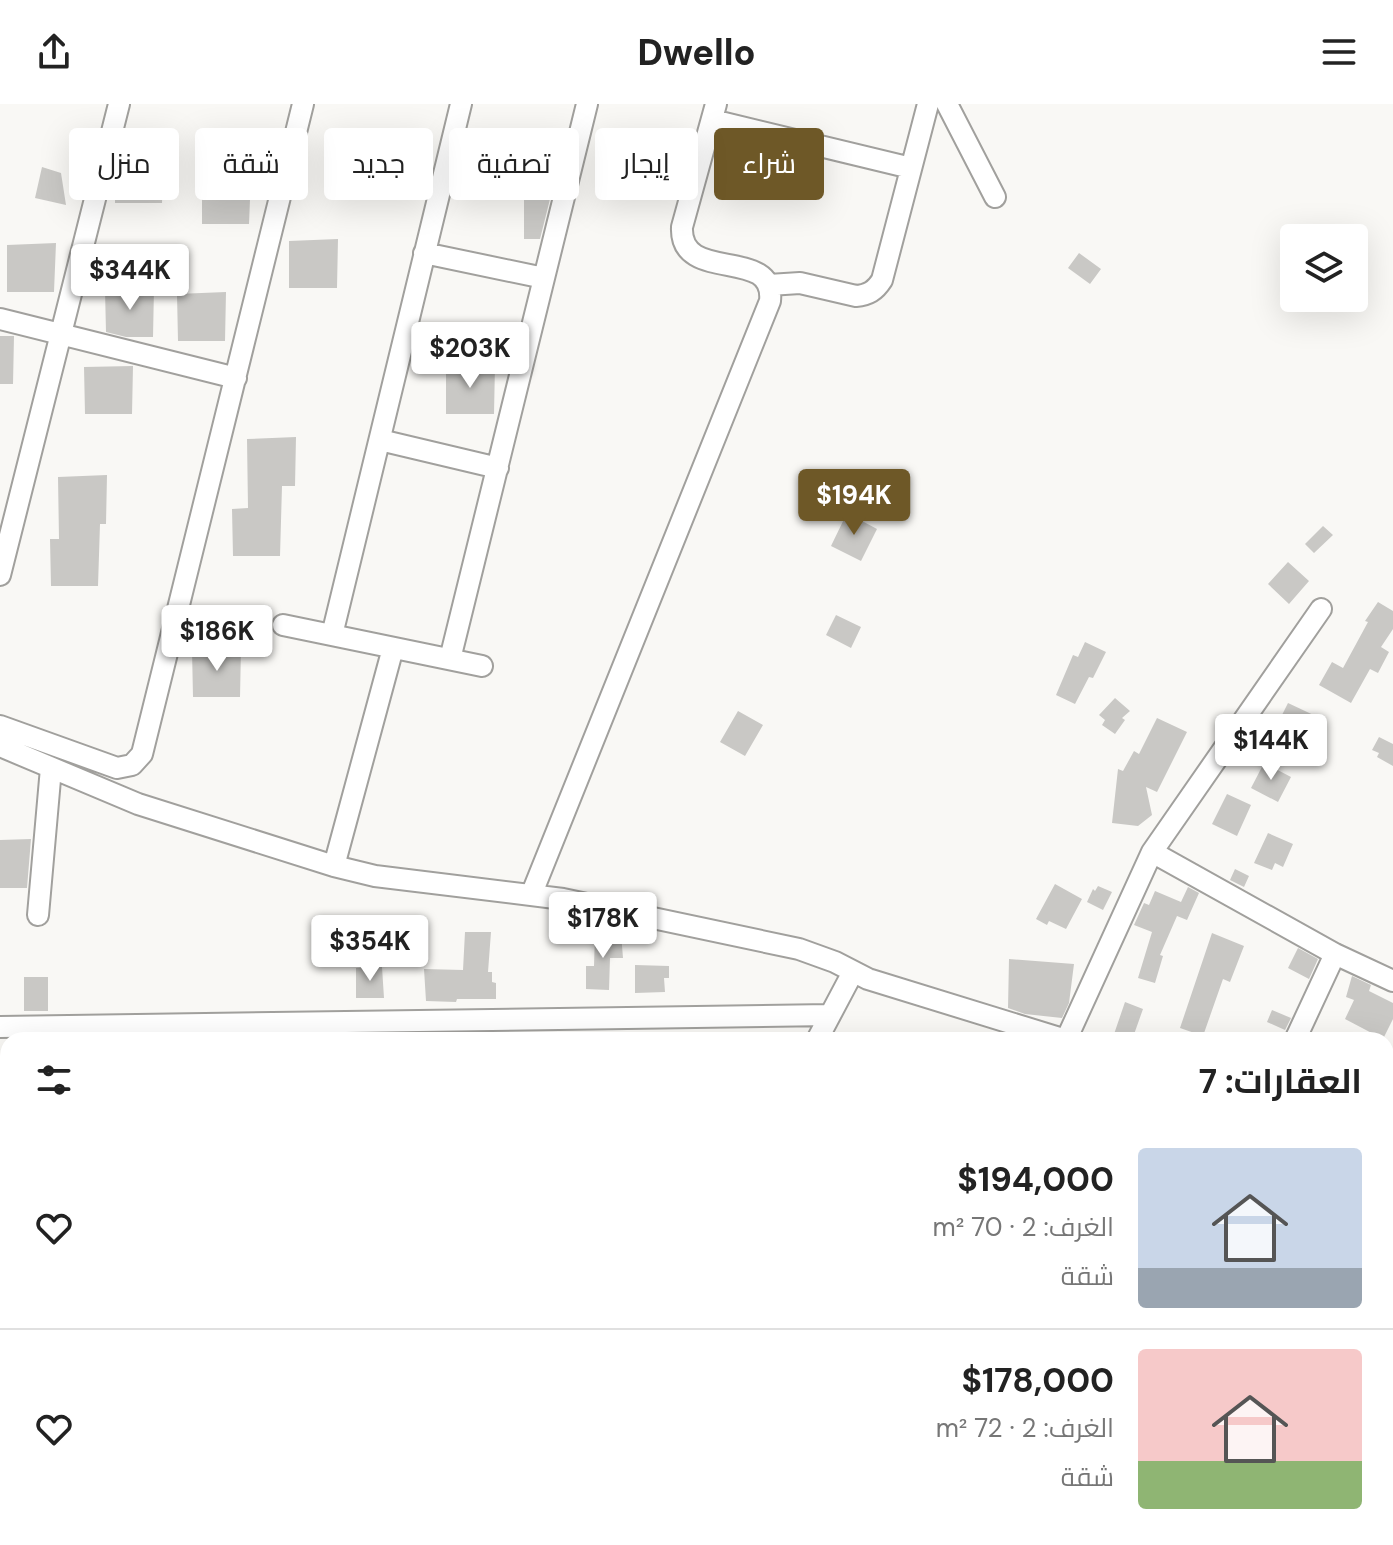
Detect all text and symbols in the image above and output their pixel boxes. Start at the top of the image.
text: Dwello [638,29,756,76]
icon: share [32,30,76,74]
icon: menu [1317,30,1361,74]
chip: منزل [69,128,179,200]
chip: شقة [195,128,308,200]
chip: جديد [324,128,433,200]
chip: تصفية [449,128,579,200]
chip: إيجار [595,128,698,200]
chip: شراء [714,128,824,200]
map controls [1280,224,1368,312]
button: layers [1280,224,1368,312]
pin: $344K [74,244,186,312]
text: $344K [89,253,171,287]
pin: $203K [414,322,526,390]
text: $203K [429,331,511,365]
pin: $194K [798,469,910,537]
text: $194K [816,478,892,512]
pin: $186K [161,605,273,673]
text: $186K [179,614,255,648]
pin: $144K [1215,714,1327,782]
text: $144K [1233,723,1309,757]
pin: $178K [547,892,659,960]
text: $178K [567,901,639,935]
pin: $354K [314,915,426,983]
text: $354K [329,924,411,958]
icon: filters [32,1058,76,1102]
text: العقارات: 7 [1199,1059,1362,1104]
text: $194,000 [957,1157,1114,1202]
icon: home [1202,1180,1298,1276]
icon: heart [32,1206,76,1250]
text: الغرف: 2 · 70 m² [933,1210,1114,1244]
text: شقة [1061,1259,1114,1293]
text: $178,000 [961,1358,1114,1403]
icon: home [1202,1381,1298,1477]
icon: heart [32,1407,76,1451]
text: الغرف: 2 · 72 m² [936,1411,1114,1445]
text: شقة [1061,1460,1114,1494]

